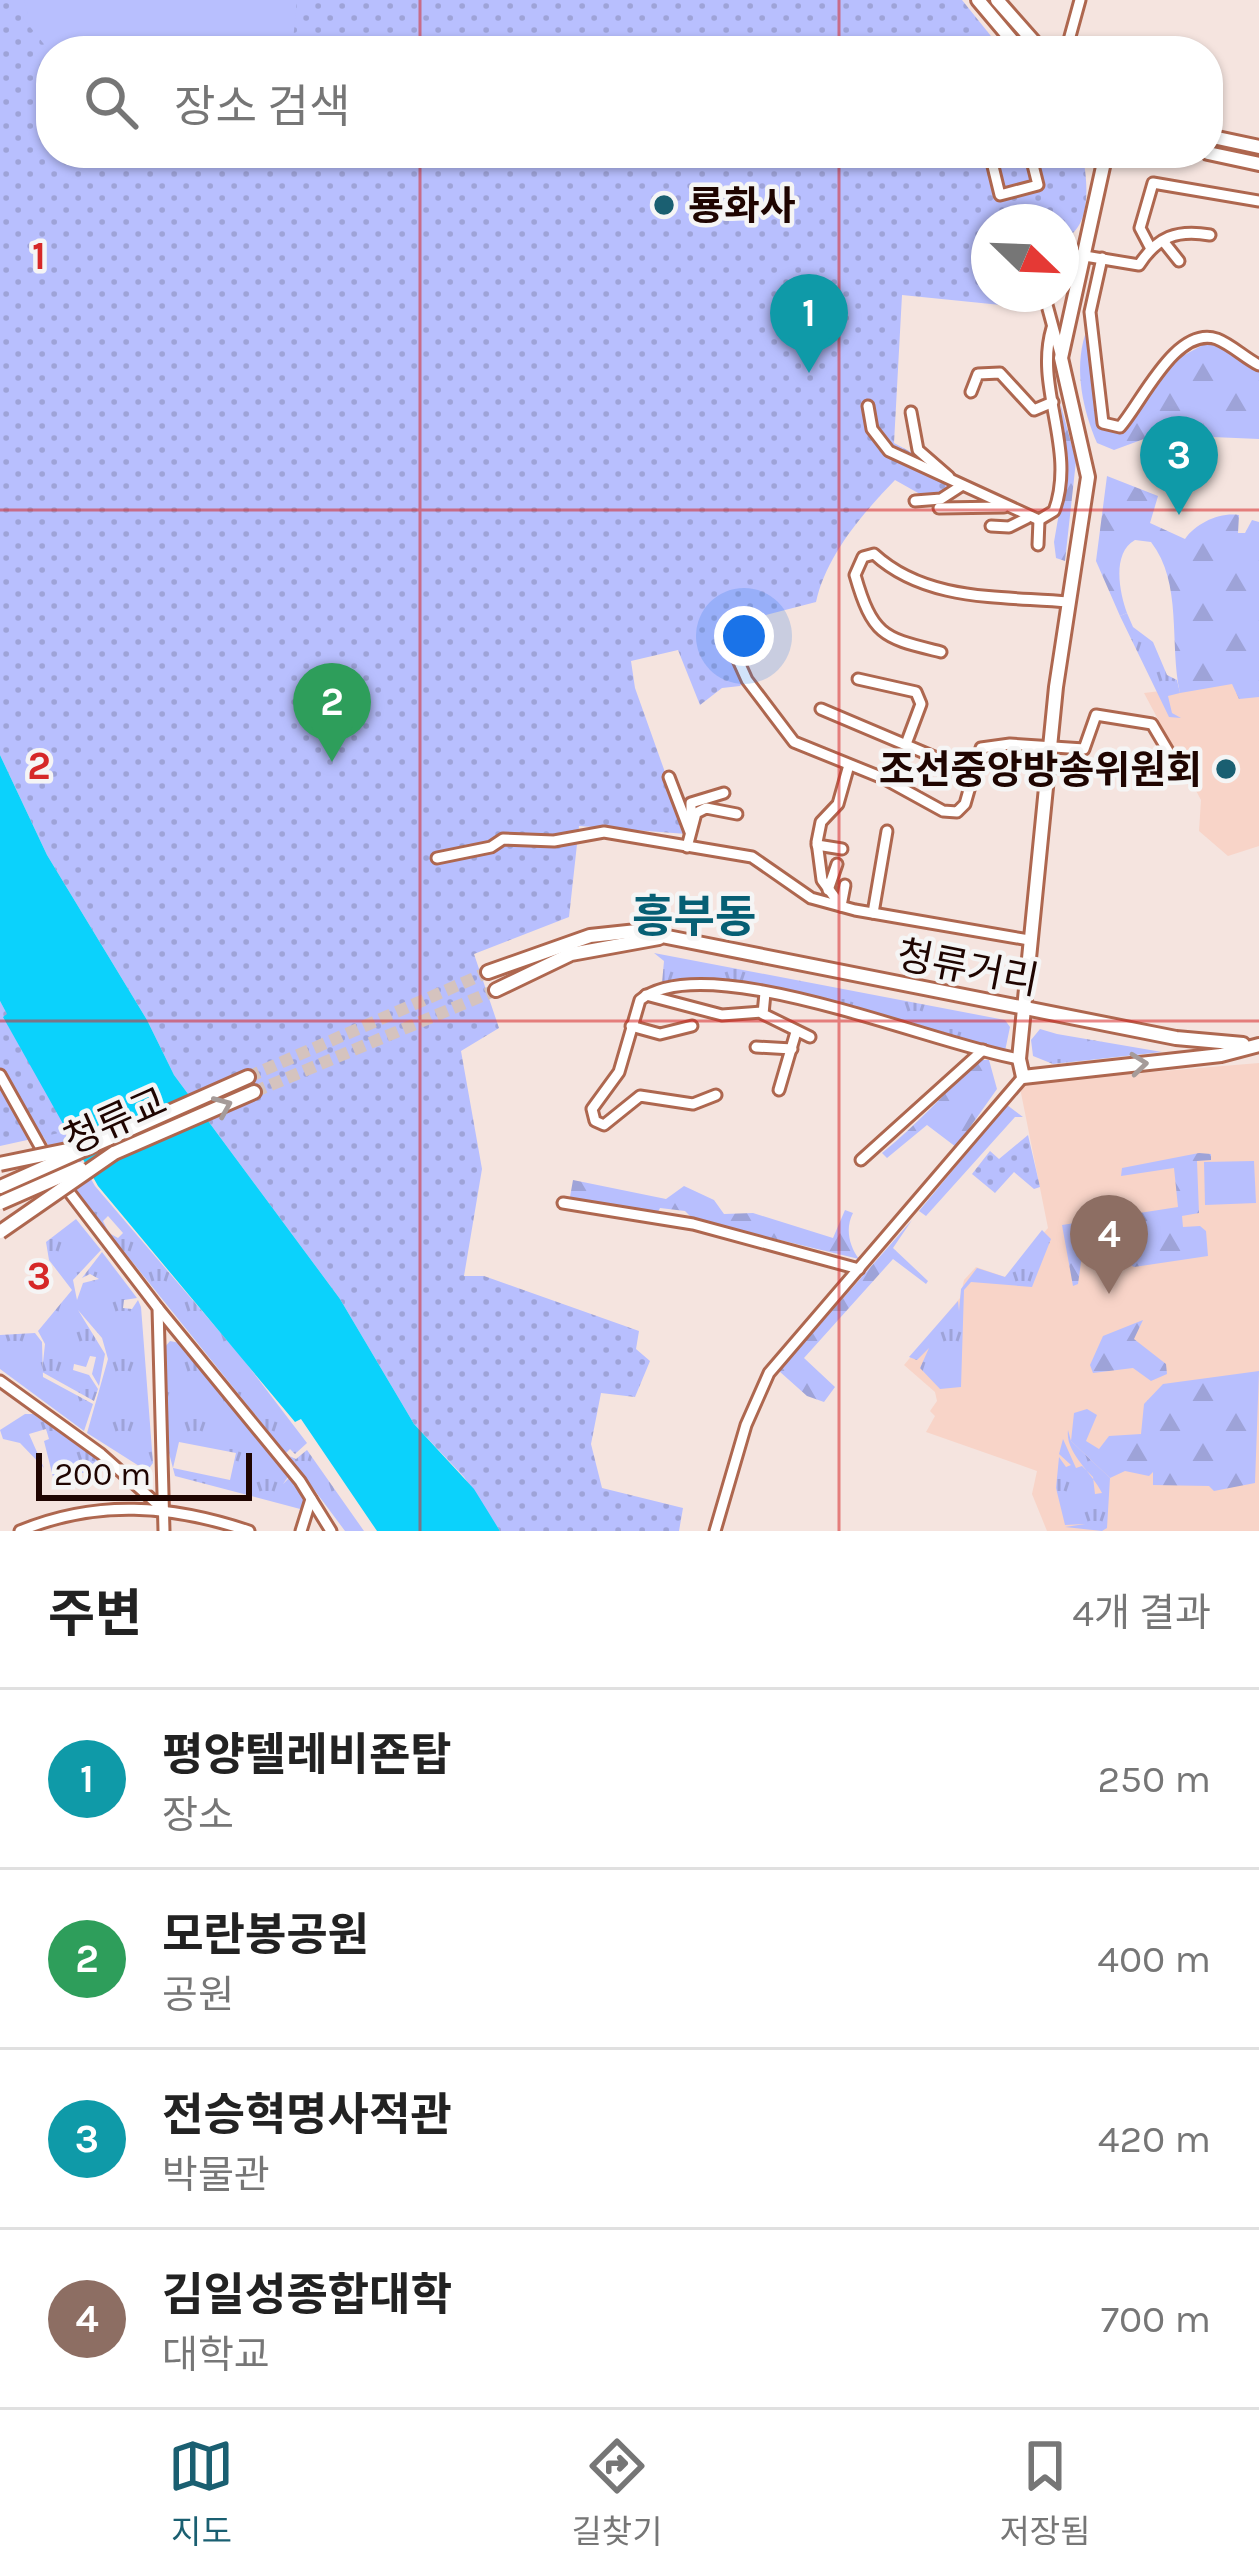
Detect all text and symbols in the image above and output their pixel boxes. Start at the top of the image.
search box [36,36,1223,168]
icon: search [78,69,144,135]
text: 장소 검색 [174,81,350,133]
place label: 룡화사 [688,183,796,229]
marker: 룡화사 [651,192,677,218]
north arrow [971,204,1079,312]
text: 1 [32,233,46,279]
pin: 1 [770,274,848,373]
pin: 3 [1140,416,1218,515]
your location [714,606,774,666]
pin: 2 [293,663,371,762]
text: 2 [27,743,51,789]
place label: 조선중앙방송위원회 [879,747,1202,793]
marker: 조선중앙방송위원회 [1213,756,1239,782]
district label: 흥부동 [632,891,756,943]
street label: 청류거리 [893,932,1043,1004]
one-way arrow [1130,1052,1149,1077]
street label: 청류교 [57,1078,174,1164]
one-way arrow [211,1096,232,1120]
pin: 4 [1070,1195,1148,1294]
text: 3 [27,1253,51,1299]
scale bar [36,1447,252,1500]
text: 200 m [54,1455,151,1493]
text: 주변 [48,1584,142,1644]
text: 4개 결과 [1072,1590,1211,1636]
text: 평양텔레비죤탑 [162,1729,452,1781]
text: 1 [80,1756,94,1802]
text: 250 m [1097,1756,1211,1802]
text: 장소 [162,1792,234,1838]
text: 모란봉공원 [162,1909,369,1961]
text: 2 [75,1936,99,1982]
text: 400 m [1097,1936,1211,1982]
text: 공원 [162,1972,234,2018]
text: 전승혁명사적관 [162,2089,452,2141]
text: 3 [75,2116,99,2162]
text: 420 m [1098,2116,1211,2162]
text: 박물관 [162,2152,270,2198]
text: 김일성종합대학 [162,2269,452,2321]
text: 4 [75,2296,99,2342]
text: 700 m [1101,2296,1211,2342]
text: 대학교 [162,2332,270,2378]
tab: 지도 [168,2433,234,2553]
tab: 길찾기 [571,2433,663,2553]
tab: 저장됨 [999,2433,1091,2553]

